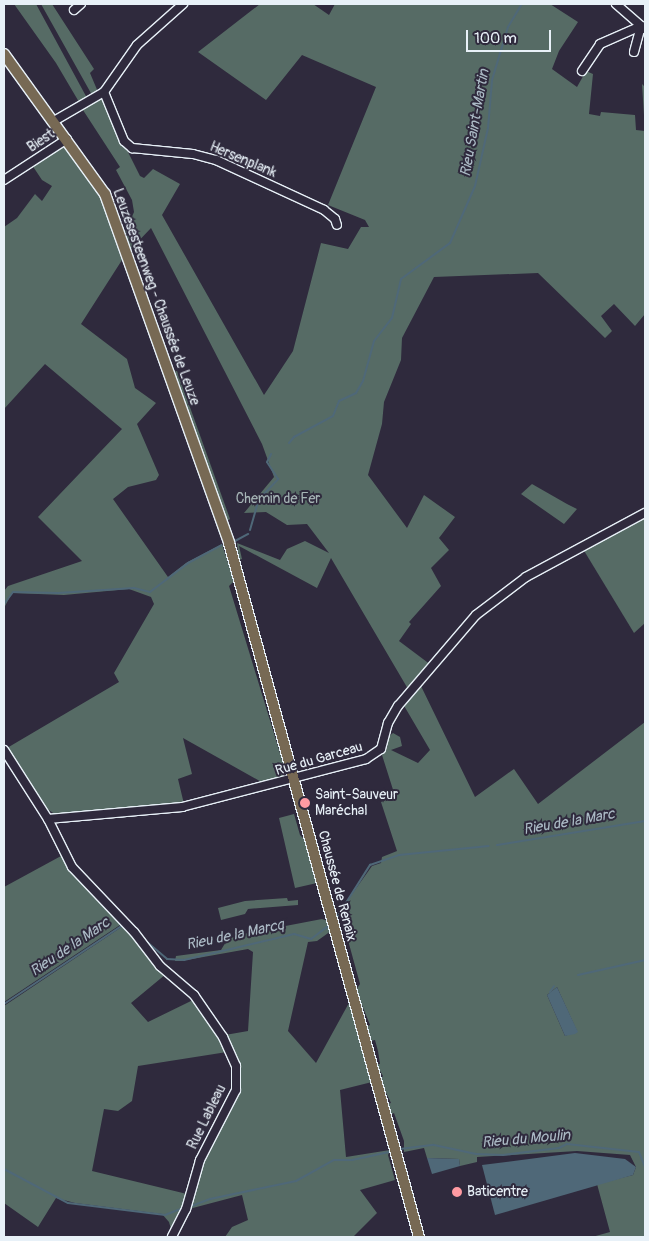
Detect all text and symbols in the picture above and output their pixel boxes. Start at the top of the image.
scale bar [469,20,554,52]
text: 100 m [474,29,517,48]
water label: Rieu Saint-Martin [457,68,493,178]
street label: Biest [24,126,58,156]
street label: Hersenplank [207,138,279,182]
street label: Leuzesesteenweg - Chaussée de Leuze [109,186,203,408]
park label: Chemin de Fer [236,491,320,507]
street label: Rue du Garceau [273,739,365,779]
place label: Saint-Sauveur Maréchal [315,787,398,820]
marker: Saint-Sauveur Maréchal [299,797,311,809]
water label: Rieu de la Marc [522,805,616,839]
street label: Chaussée de Renaix [314,829,360,943]
water label: Rieu de la Marc [27,914,113,980]
water label: Rieu de la Marcq [185,916,285,954]
street label: Rue Lableau [184,1082,230,1152]
water label: Rieu du Moulin [481,1126,571,1152]
place label: Baticentre [467,1184,528,1200]
marker: Baticentre [451,1186,463,1198]

